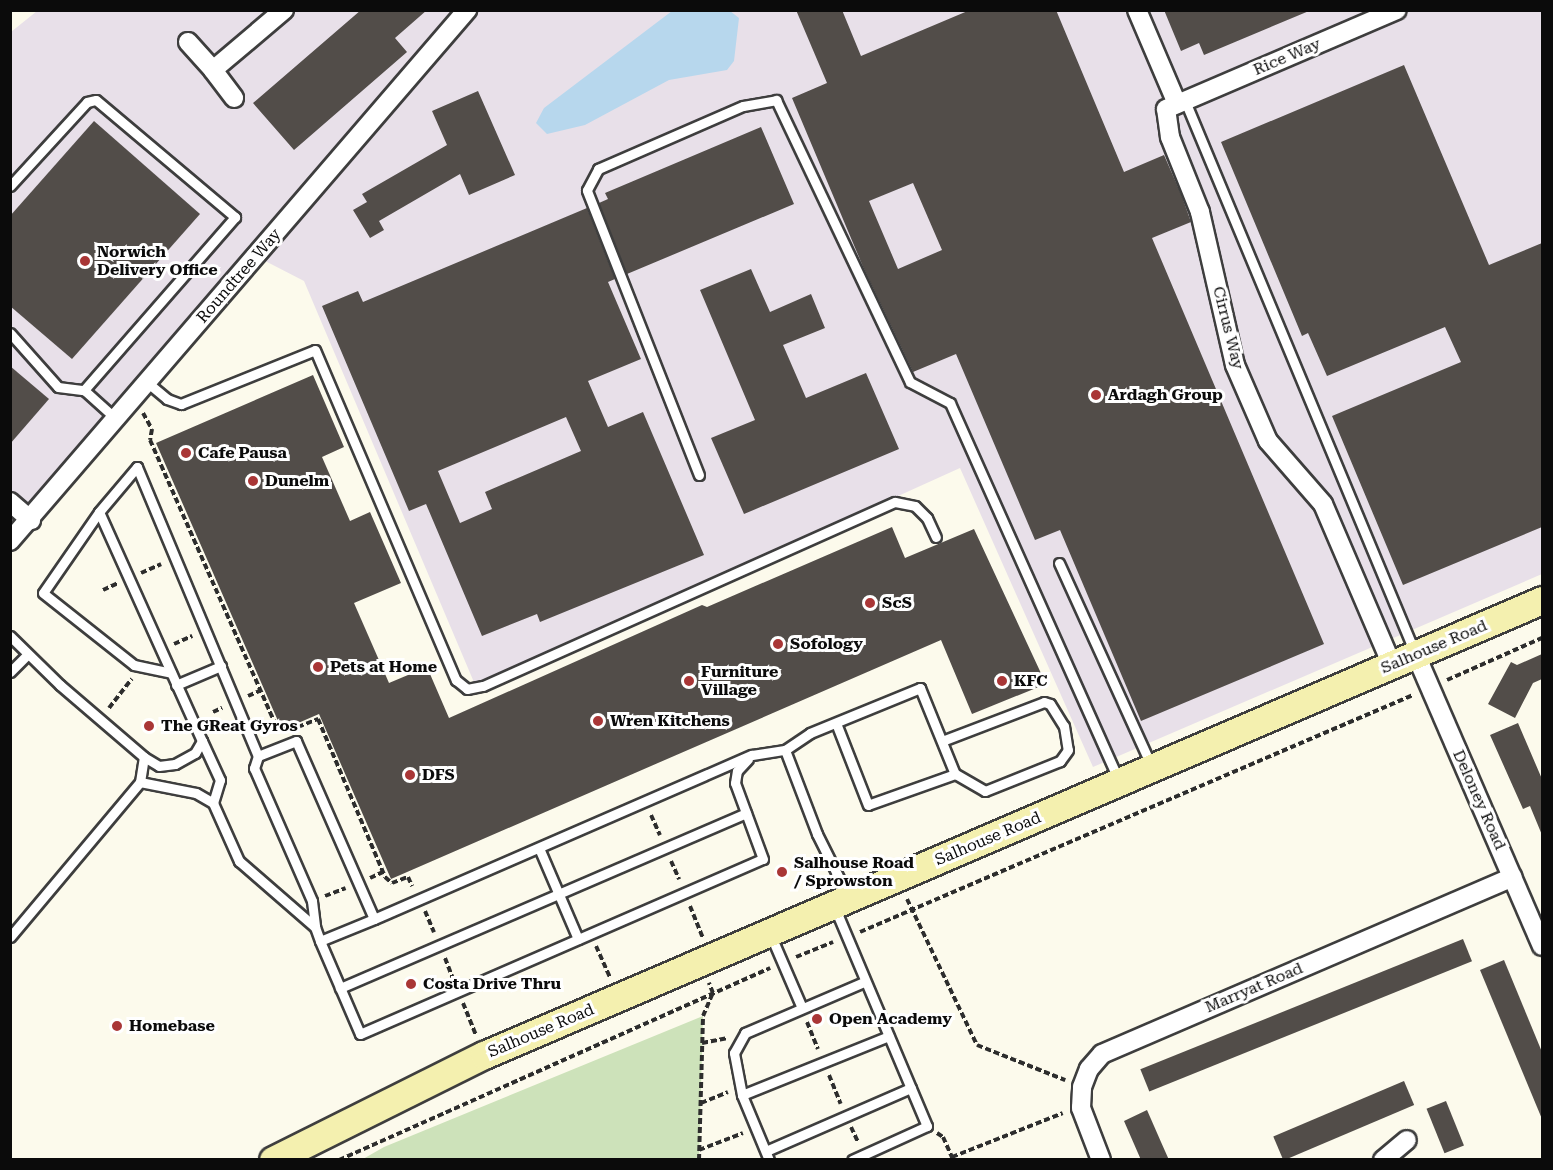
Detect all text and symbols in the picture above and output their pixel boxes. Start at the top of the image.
street label: Rice Way [1250,34,1324,80]
street label: Roundtree Way [193,225,285,327]
place label: Norwich Delivery Office [97,242,218,280]
marker: Norwich Delivery Office [78,254,92,268]
street label: Cirrus Way [1208,285,1248,371]
place label: Ardagh Group [1108,385,1223,405]
marker: Ardagh Group [1089,388,1103,402]
place label: Cafe Pausa [198,443,287,463]
marker: Cafe Pausa [179,446,193,460]
place label: Dunelm [265,471,329,491]
marker: Dunelm [246,474,260,488]
place label: ScS [882,593,912,613]
marker: ScS [863,596,877,610]
street label: Salhouse Road [1378,616,1490,678]
place label: Sofology [790,634,863,654]
marker: Sofology [771,637,785,651]
place label: Pets at Home [330,657,437,677]
marker: Pets at Home [311,660,325,674]
place label: Furniture Village [701,662,779,700]
place label: KFC [1014,671,1047,691]
marker: Furniture Village [682,674,696,688]
marker: KFC [995,674,1009,688]
place label: Wren Kitchens [610,711,730,731]
marker: Wren Kitchens [591,714,605,728]
place label: The GReat Gyros [161,716,298,736]
marker: The GReat Gyros [142,719,156,733]
street label: Deloney Road [1448,747,1510,853]
place label: DFS [422,765,455,785]
marker: DFS [403,768,417,782]
street label: Salhouse Road [932,808,1044,870]
place label: Salhouse Road / Sprowston [794,853,914,891]
marker: Salhouse Road / Sprowston [775,865,789,879]
street label: Marryat Road [1202,959,1306,1017]
place label: Costa Drive Thru [423,974,561,994]
marker: Costa Drive Thru [404,977,418,991]
street label: Salhouse Road [485,1000,597,1062]
place label: Open Academy [829,1009,952,1029]
marker: Open Academy [810,1012,824,1026]
place label: Homebase [129,1016,215,1036]
marker: Homebase [110,1019,124,1033]

